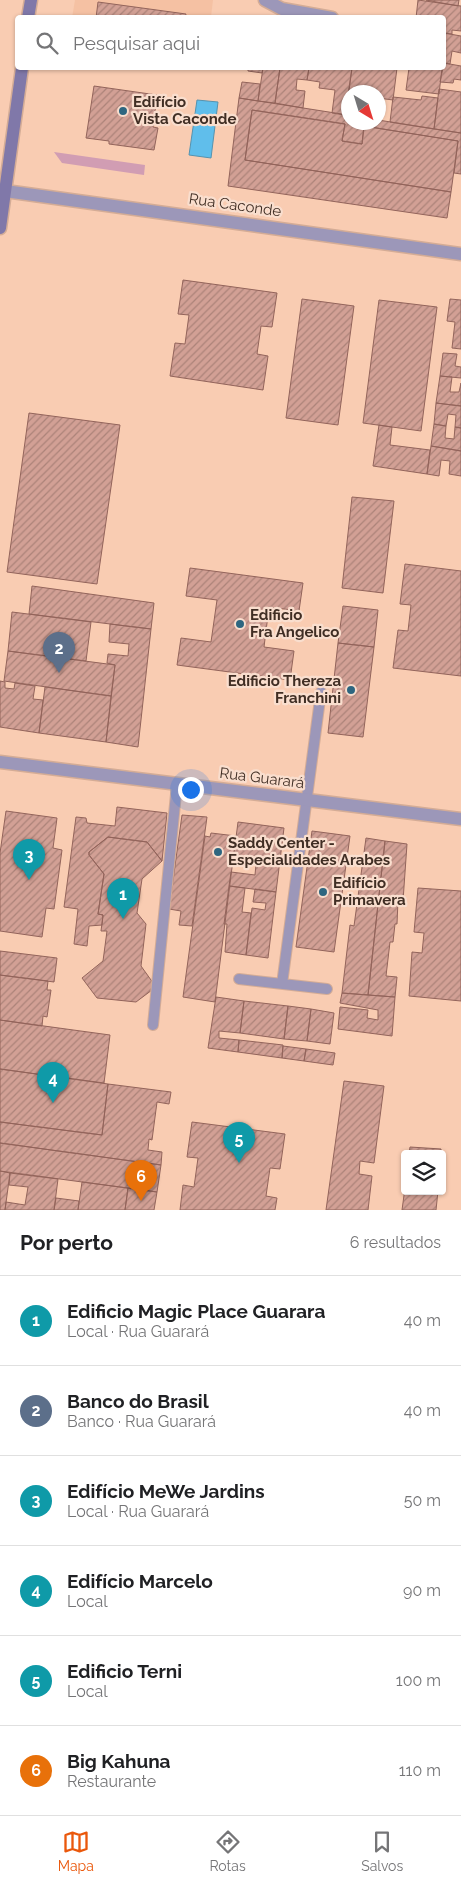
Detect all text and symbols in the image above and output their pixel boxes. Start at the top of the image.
search box [15,15,446,70]
icon: search [33,29,61,57]
text: Pesquisar aqui [73,32,200,54]
north arrow [341,85,386,130]
place label: Edifício Vista Caconde [133,93,236,128]
marker: Edifício Vista Caconde [117,105,129,117]
street label: Rua Caconde [188,190,282,220]
place label: Edificio Fra Angelico [250,606,339,641]
marker: Edificio Fra Angelico [234,618,246,630]
pin: 2 [43,632,75,673]
place label: Edificio Thereza Franchini [228,672,341,707]
marker: Edificio Thereza Franchini [345,684,357,696]
street label: Rua Guarará [219,764,305,792]
your location [178,777,204,803]
place label: Saddy Center - Especialidades Arabes [228,834,390,869]
pin: 3 [13,839,45,880]
marker: Saddy Center - Especialidades Arabes [212,846,224,858]
place label: Edifício Primavera [333,874,406,909]
pin: 1 [107,878,139,919]
marker: Edifício Primavera [317,886,329,898]
pin: 4 [37,1062,69,1103]
pin: 5 [223,1122,255,1163]
map controls [401,1150,446,1195]
button: layers [401,1150,446,1195]
pin: 6 [125,1160,157,1201]
text: Por perto [20,1230,113,1255]
text: 6 resultados [350,1233,441,1252]
text: Edificio Magic Place Guarara [67,1300,325,1322]
text: 1 [32,1311,40,1330]
text: 40 m [404,1311,441,1330]
text: Local · Rua Guarará [67,1322,209,1341]
text: Banco do Brasil [67,1390,209,1412]
text: 2 [31,1401,41,1420]
text: 40 m [404,1401,441,1420]
text: Banco · Rua Guarará [67,1412,216,1431]
text: Edifício MeWe Jardins [67,1480,265,1502]
text: 3 [32,1491,40,1510]
text: 50 m [404,1491,441,1510]
text: Local · Rua Guarará [67,1502,209,1521]
text: Edifício Marcelo [67,1570,213,1592]
text: 4 [31,1581,41,1600]
text: 90 m [403,1581,441,1600]
text: Local [67,1592,108,1611]
text: Edificio Terni [67,1660,182,1682]
text: 5 [32,1671,40,1690]
text: 100 m [396,1671,441,1690]
text: Local [67,1682,108,1701]
text: Big Kahuna [67,1750,171,1772]
text: 6 [31,1761,41,1780]
text: 110 m [399,1761,441,1780]
text: Restaurante [67,1772,156,1791]
tab: Mapa [58,1828,94,1874]
tab: Rotas [209,1828,246,1874]
tab: Salvos [361,1828,403,1874]

